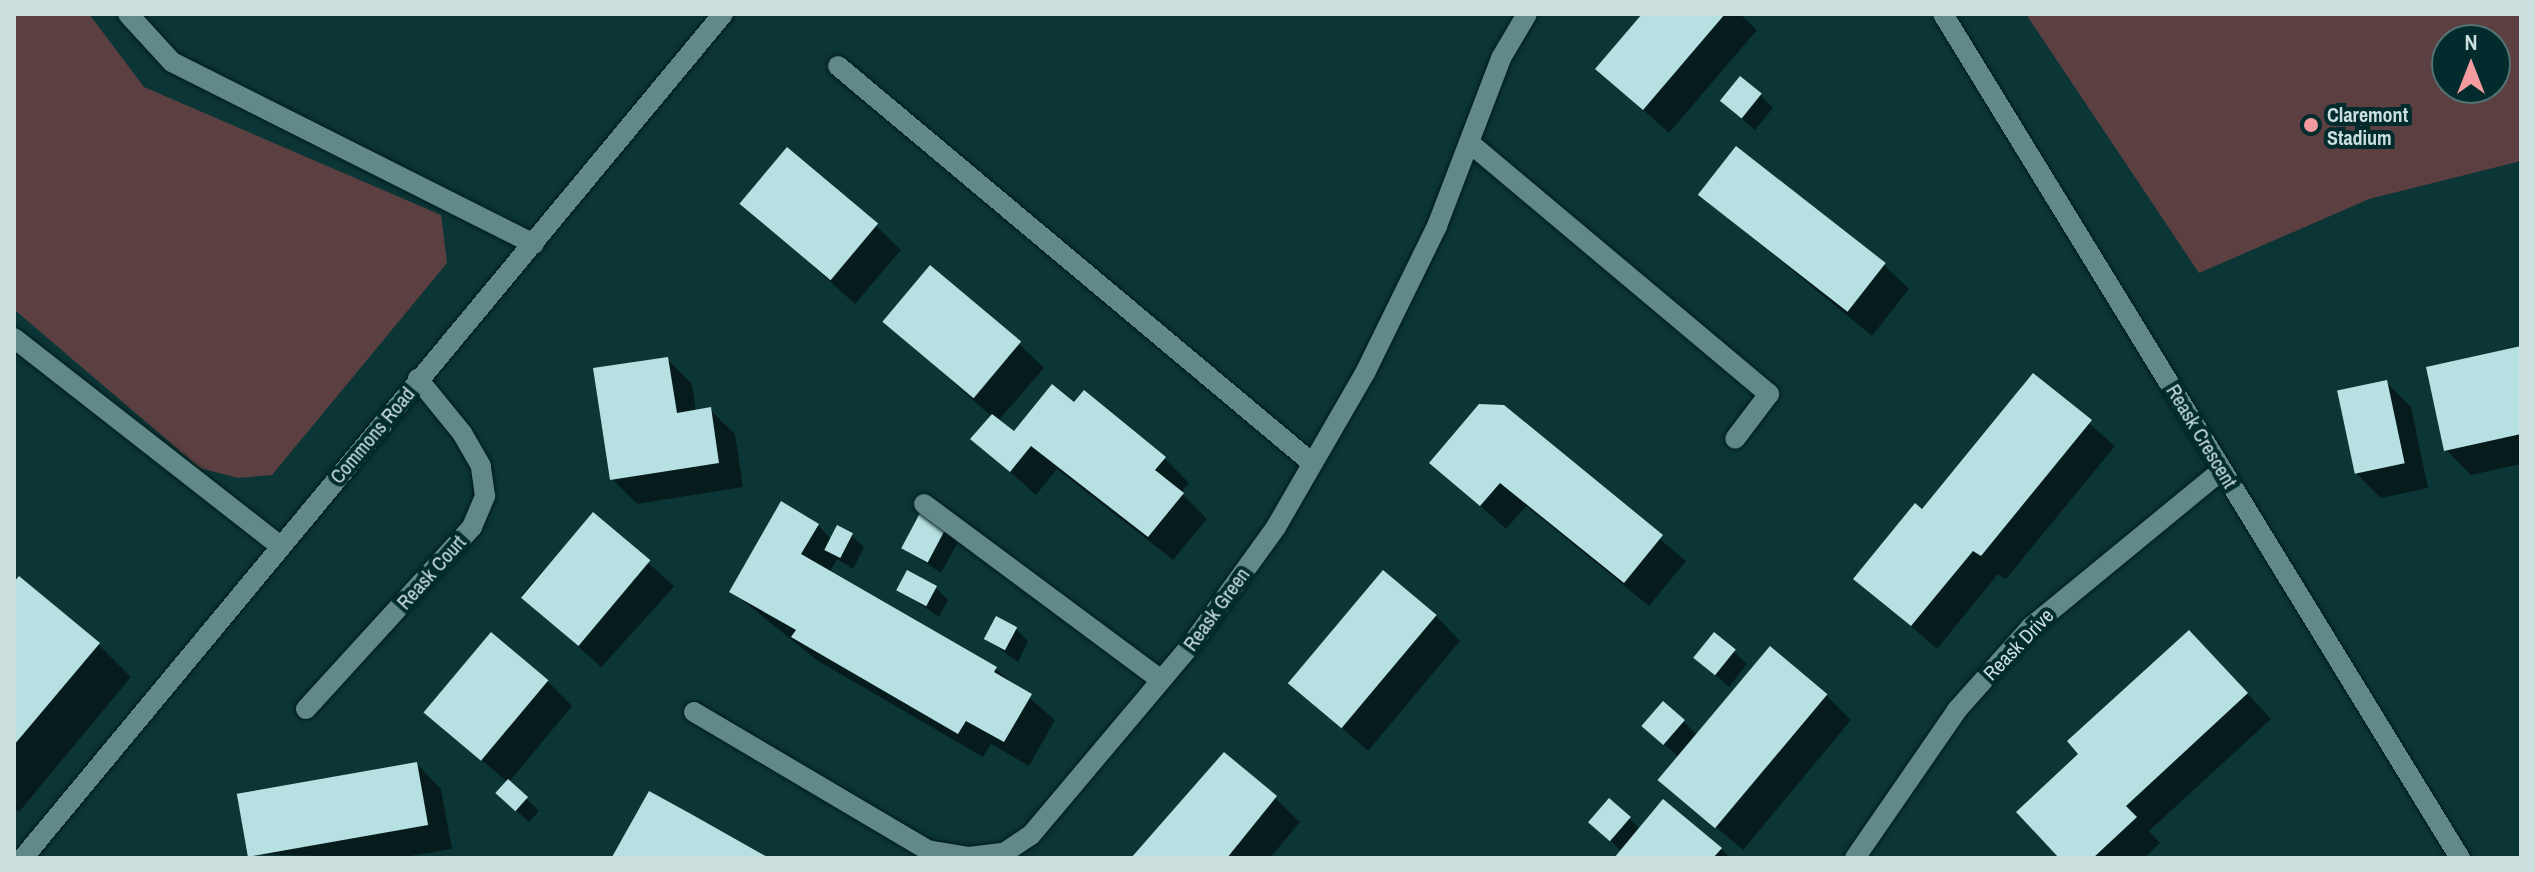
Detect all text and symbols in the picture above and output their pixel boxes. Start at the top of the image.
north arrow [2431,24,2511,104]
text: N [2464,27,2478,57]
place label: Claremont Stadium [2327,102,2408,149]
marker: Claremont Stadium [2302,116,2320,134]
street label: Reask Crescent [2162,380,2242,492]
street label: Commons Road [325,382,419,488]
street label: Reask Court [392,530,470,614]
street label: Reask Green [1178,563,1254,655]
street label: Reask Drive [1978,603,2058,685]

